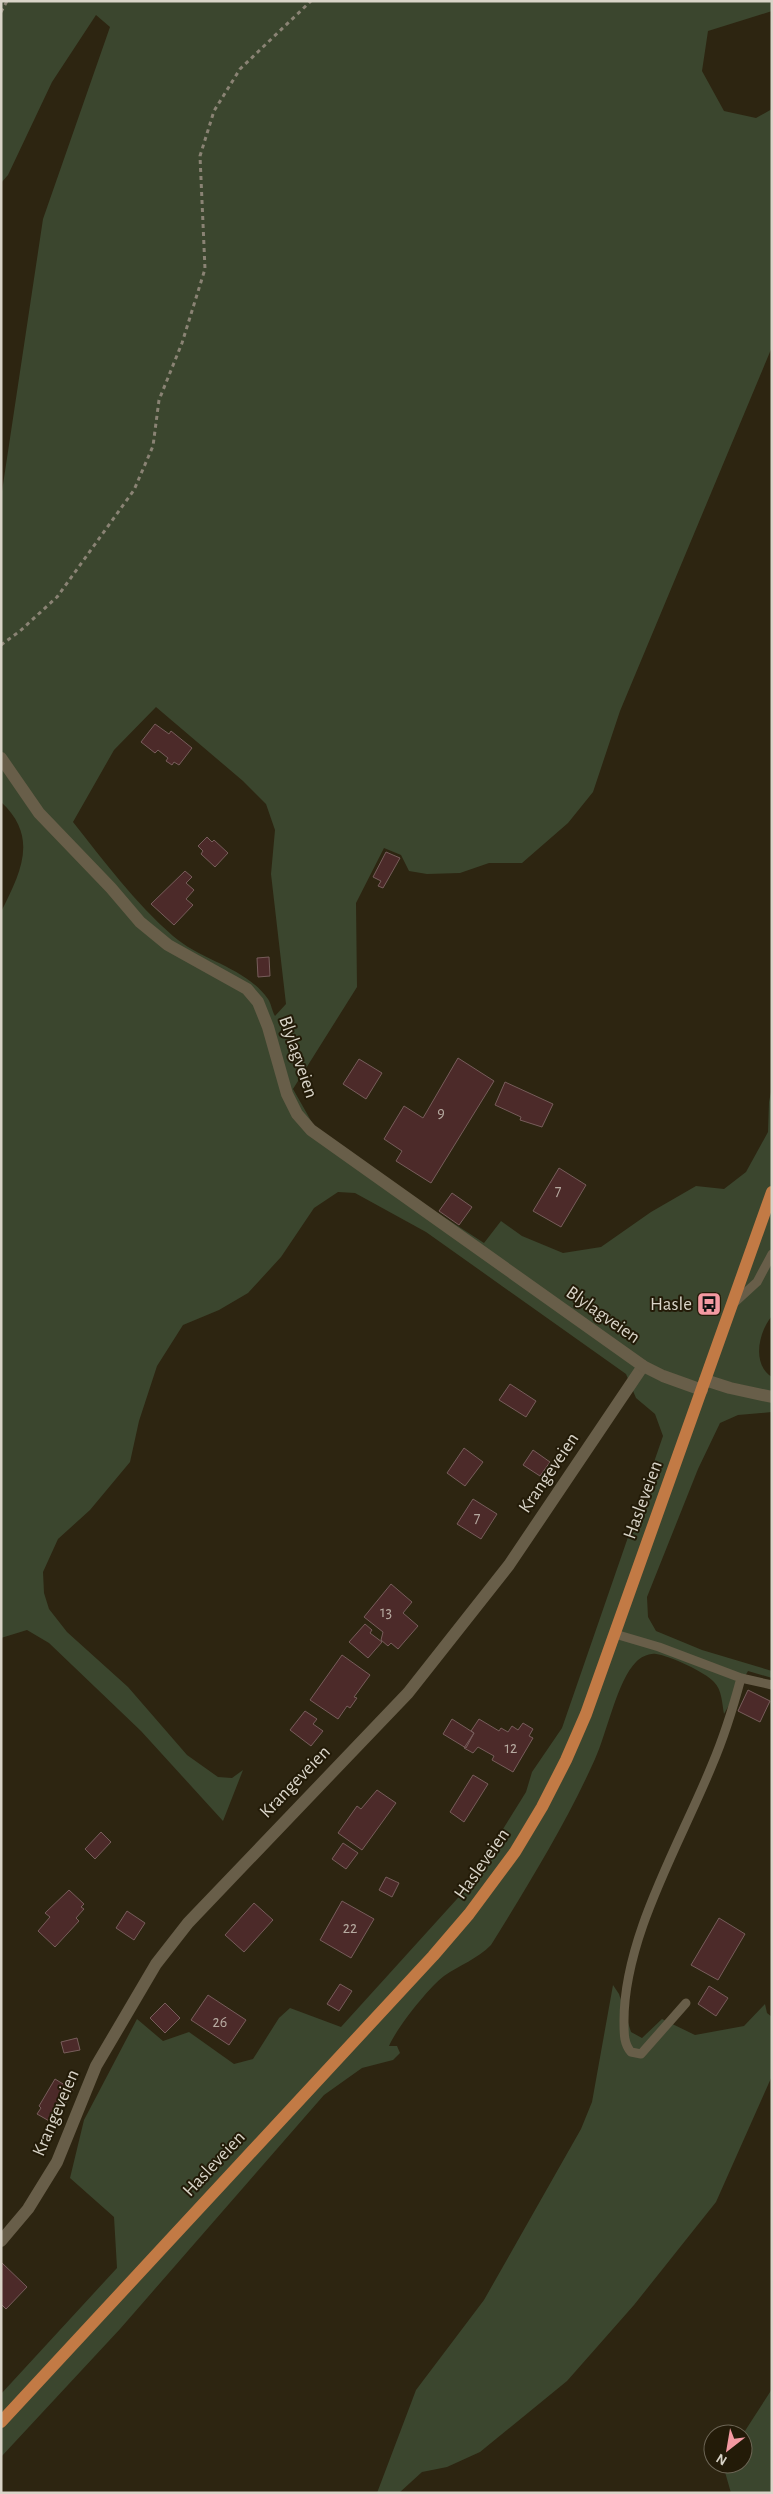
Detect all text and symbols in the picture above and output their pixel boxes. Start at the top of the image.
street label: Blylagveien [275,1014,321,1100]
house number: 9 [437,1105,445,1121]
house number: 7 [555,1183,562,1199]
street label: Blylagveien [563,1283,643,1347]
bus stop icon: Hasle [696,1291,722,1317]
place label: Hasle [650,1295,692,1314]
street label: Krangeveien [515,1429,583,1517]
street label: Hasleveien [620,1458,666,1542]
house number: 7 [474,1510,481,1526]
house number: 13 [380,1604,392,1620]
house number: 12 [505,1740,517,1756]
street label: Krangeveien [256,1742,334,1822]
street label: Hasleveien [451,1825,513,1903]
house number: 22 [343,1920,357,1936]
house number: 26 [213,2014,227,2030]
street label: Krangeveien [29,2067,83,2159]
street label: Hasleveien [179,2128,249,2200]
north arrow [703,2424,753,2474]
text: N [714,2451,730,2468]

